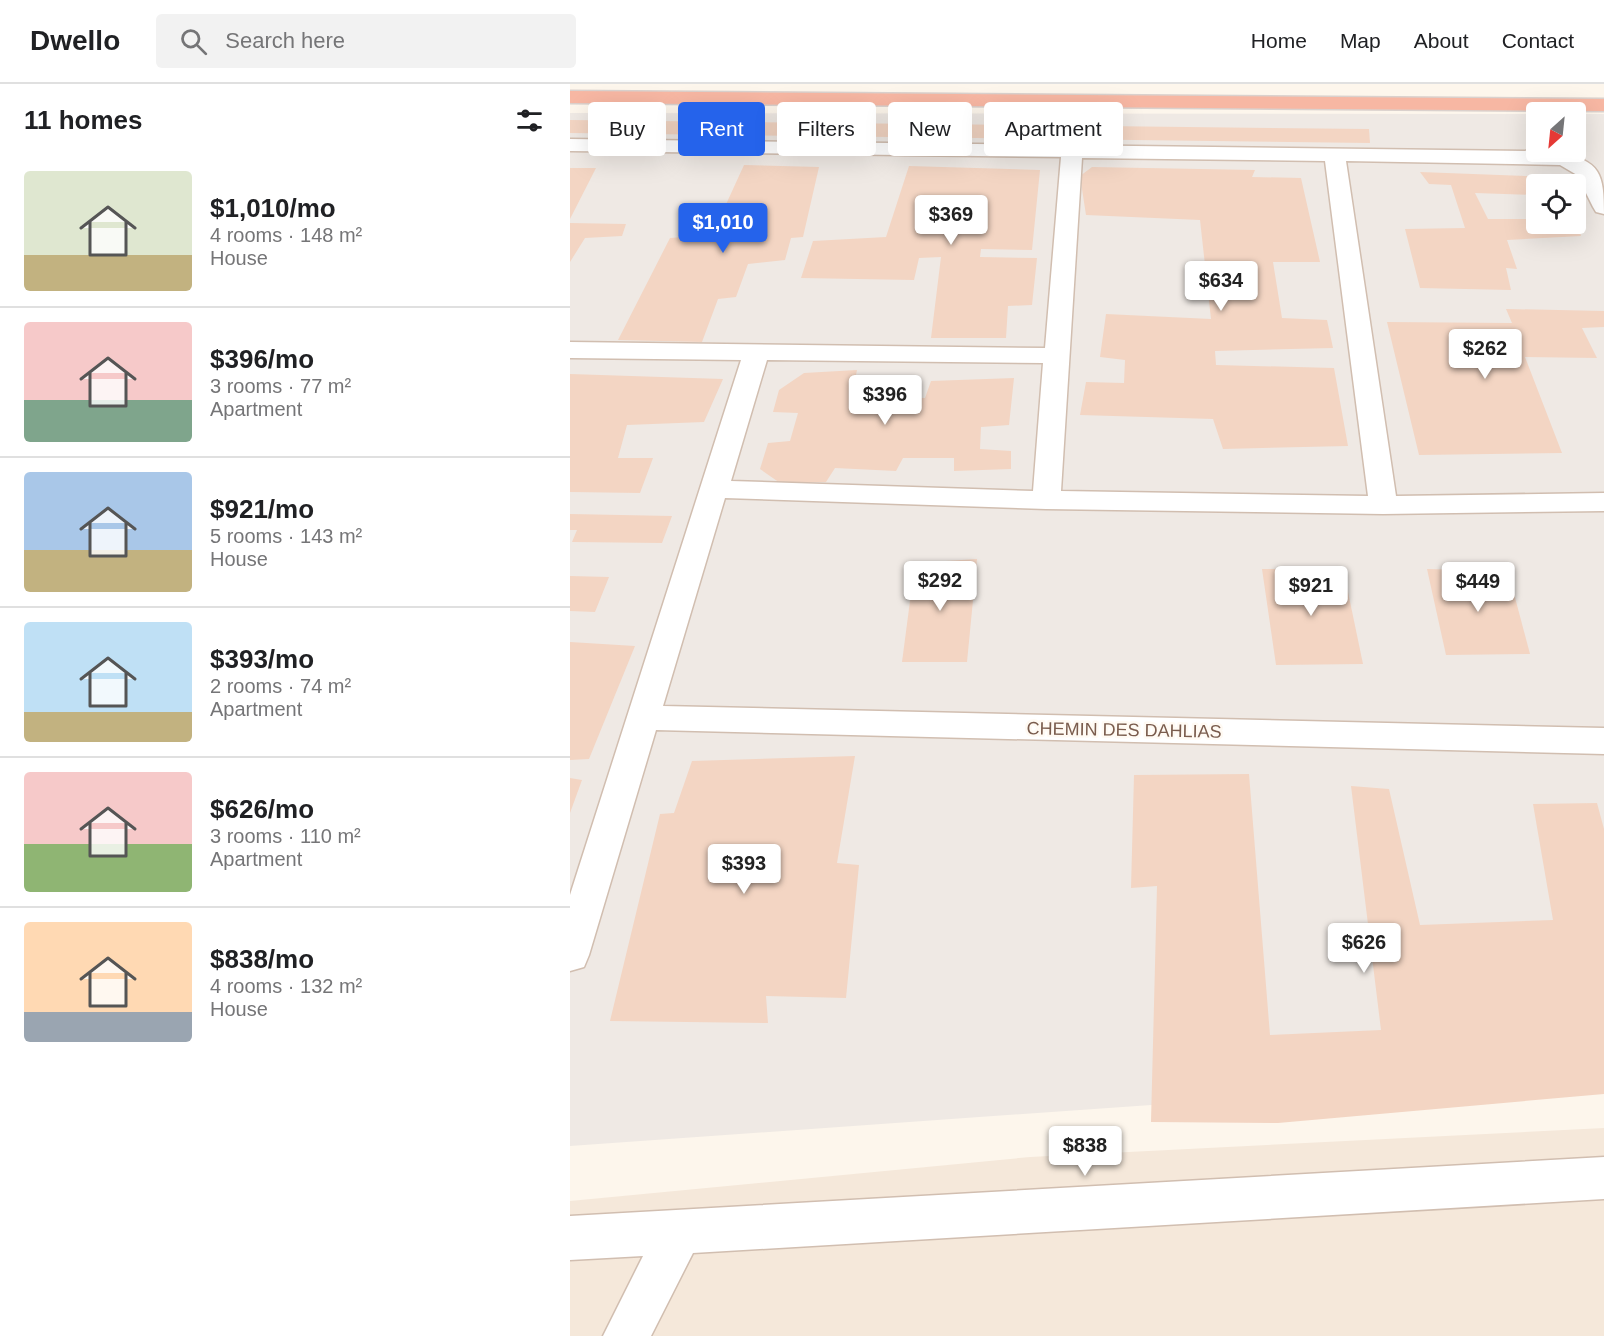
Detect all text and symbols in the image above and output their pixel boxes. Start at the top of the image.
search box [156,14,576,68]
text: Dwello [30,25,120,56]
icon: search [177,25,210,58]
text: Search here [225,28,345,53]
text: Home [1251,29,1307,52]
text: Map [1340,29,1381,52]
text: About [1414,29,1469,52]
text: Contact [1502,29,1574,52]
chip: Buy [588,102,666,156]
chip: Rent [678,102,765,156]
chip: Filters [777,102,876,156]
chip: New [888,102,972,156]
chip: Apartment [984,102,1123,156]
north arrow [1526,102,1586,162]
map controls [1526,102,1586,234]
icon: filters [513,104,546,137]
text: 11 homes [24,105,143,135]
button: locate [1526,174,1586,234]
text: $1,010/mo [210,193,336,223]
icon: home [72,195,144,267]
pin: $369 [915,195,987,246]
pin: $1,010 [674,203,772,254]
text: $369 [929,203,973,225]
text: $1,010 [692,211,754,233]
text: 4 rooms · 148 m² [210,224,362,246]
text: House [210,247,268,269]
pin: $634 [1185,261,1257,312]
text: $634 [1199,269,1243,291]
pin: $262 [1449,329,1521,380]
text: $262 [1463,337,1507,359]
text: $396/mo [210,344,314,374]
icon: home [72,346,144,418]
text: 3 rooms · 77 m² [210,375,351,397]
pin: $396 [849,375,921,426]
text: $396 [863,383,907,405]
text: Apartment [210,398,302,420]
text: $921/mo [210,494,314,524]
icon: home [72,496,144,568]
text: 5 rooms · 143 m² [210,525,362,547]
text: House [210,548,268,570]
pin: $292 [904,561,976,612]
pin: $449 [1442,562,1514,613]
pin: $921 [1275,566,1347,617]
text: $292 [918,569,962,591]
text: $449 [1456,570,1500,592]
text: $921 [1289,574,1333,596]
text: $393/mo [210,644,314,674]
icon: home [72,646,144,718]
text: 2 rooms · 74 m² [210,675,351,697]
text: Apartment [210,698,302,720]
street label: CHEMIN DES DAHLIAS [1026,718,1222,742]
text: $626/mo [210,794,314,824]
icon: home [72,796,144,868]
text: 3 rooms · 110 m² [210,825,361,847]
pin: $393 [708,844,780,895]
text: Apartment [210,848,302,870]
text: $393 [722,852,766,874]
pin: $626 [1328,923,1400,974]
text: $626 [1342,931,1386,953]
text: $838/mo [210,944,314,974]
icon: home [72,946,144,1018]
text: 4 rooms · 132 m² [210,975,362,997]
text: House [210,998,268,1020]
pin: $838 [1049,1126,1121,1177]
text: $838 [1063,1134,1107,1156]

